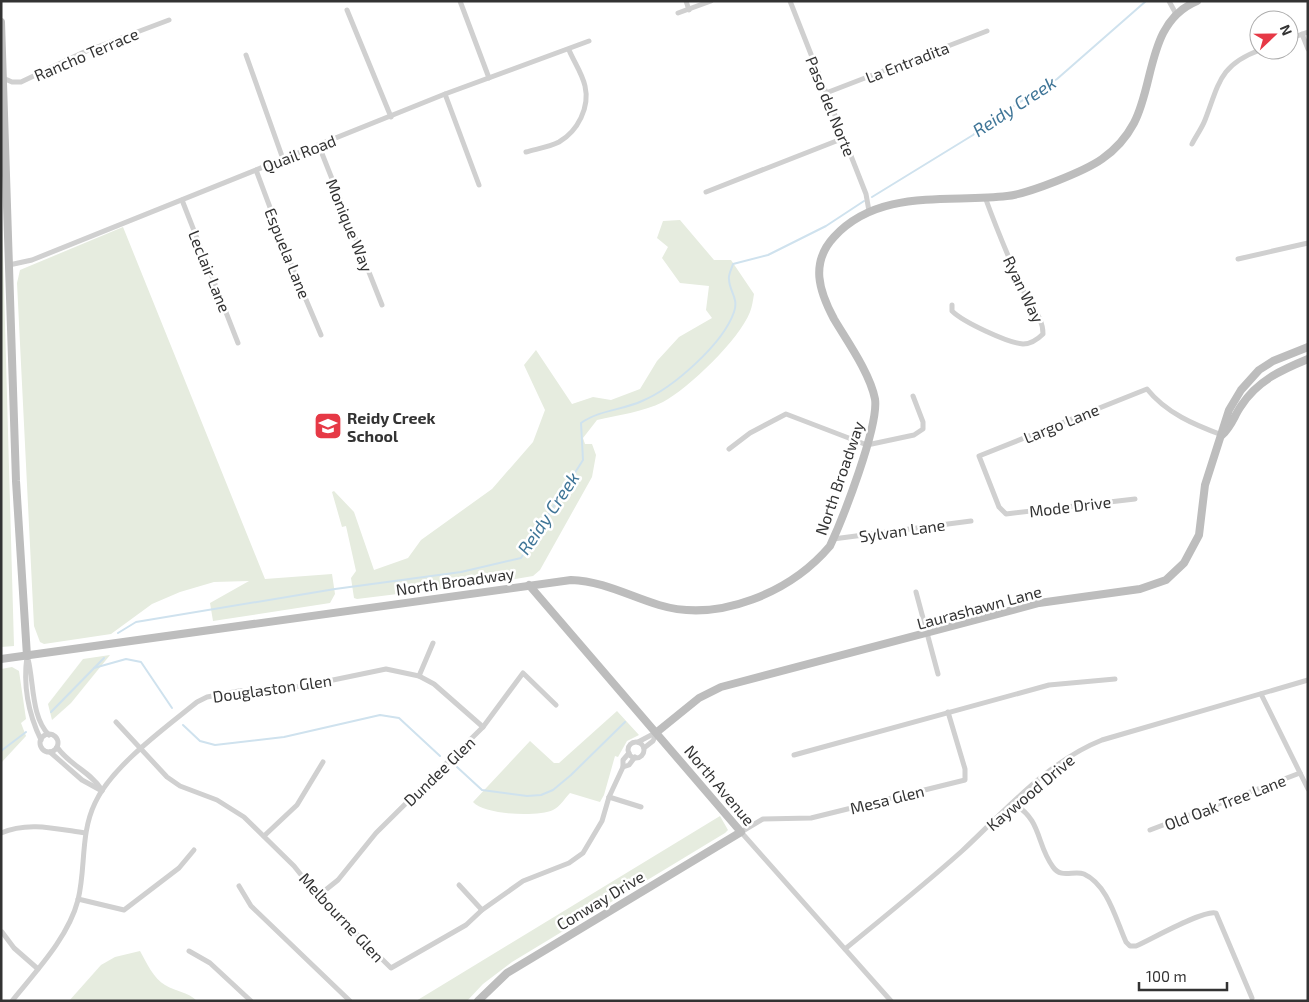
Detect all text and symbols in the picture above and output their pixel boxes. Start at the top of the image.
north arrow [1249,10,1299,60]
text: N [1277,22,1296,38]
street label: Rancho Terrace [31,23,141,85]
street label: La Entradita [862,37,952,87]
street label: Paso del Norte [802,53,860,159]
water label: Reidy Creek [968,71,1060,141]
street label: Quail Road [259,130,339,177]
street label: Monique Way [323,176,378,275]
street label: Espuela Lane [261,205,315,301]
street label: Leclair Lane [185,227,235,315]
street label: Ryan Way [1000,253,1049,326]
street label: Largo Lane [1020,399,1102,447]
place label: Reidy Creek School [347,408,436,445]
school or university icon: Reidy Creek School [313,411,343,441]
street label: North Broadway [811,418,868,537]
water label: Reidy Creek [512,467,584,559]
street label: Mode Drive [1028,492,1112,520]
street label: Sylvan Lane [858,515,946,545]
street label: North Broadway [395,563,516,599]
street label: Laurashawn Lane [914,581,1044,633]
street label: Douglaston Glen [211,670,333,706]
street label: Dundee Glen [399,732,479,810]
street label: North Avenue [681,741,759,829]
street label: Kaywood Drive [982,750,1078,834]
street label: Old Oak Tree Lane [1162,770,1288,834]
street label: Mesa Glen [848,781,926,817]
street label: Conway Drive [553,866,647,934]
street label: Melbourne Glen [296,868,388,966]
scale bar [1139,960,1226,992]
text: 100 m [1146,967,1187,985]

